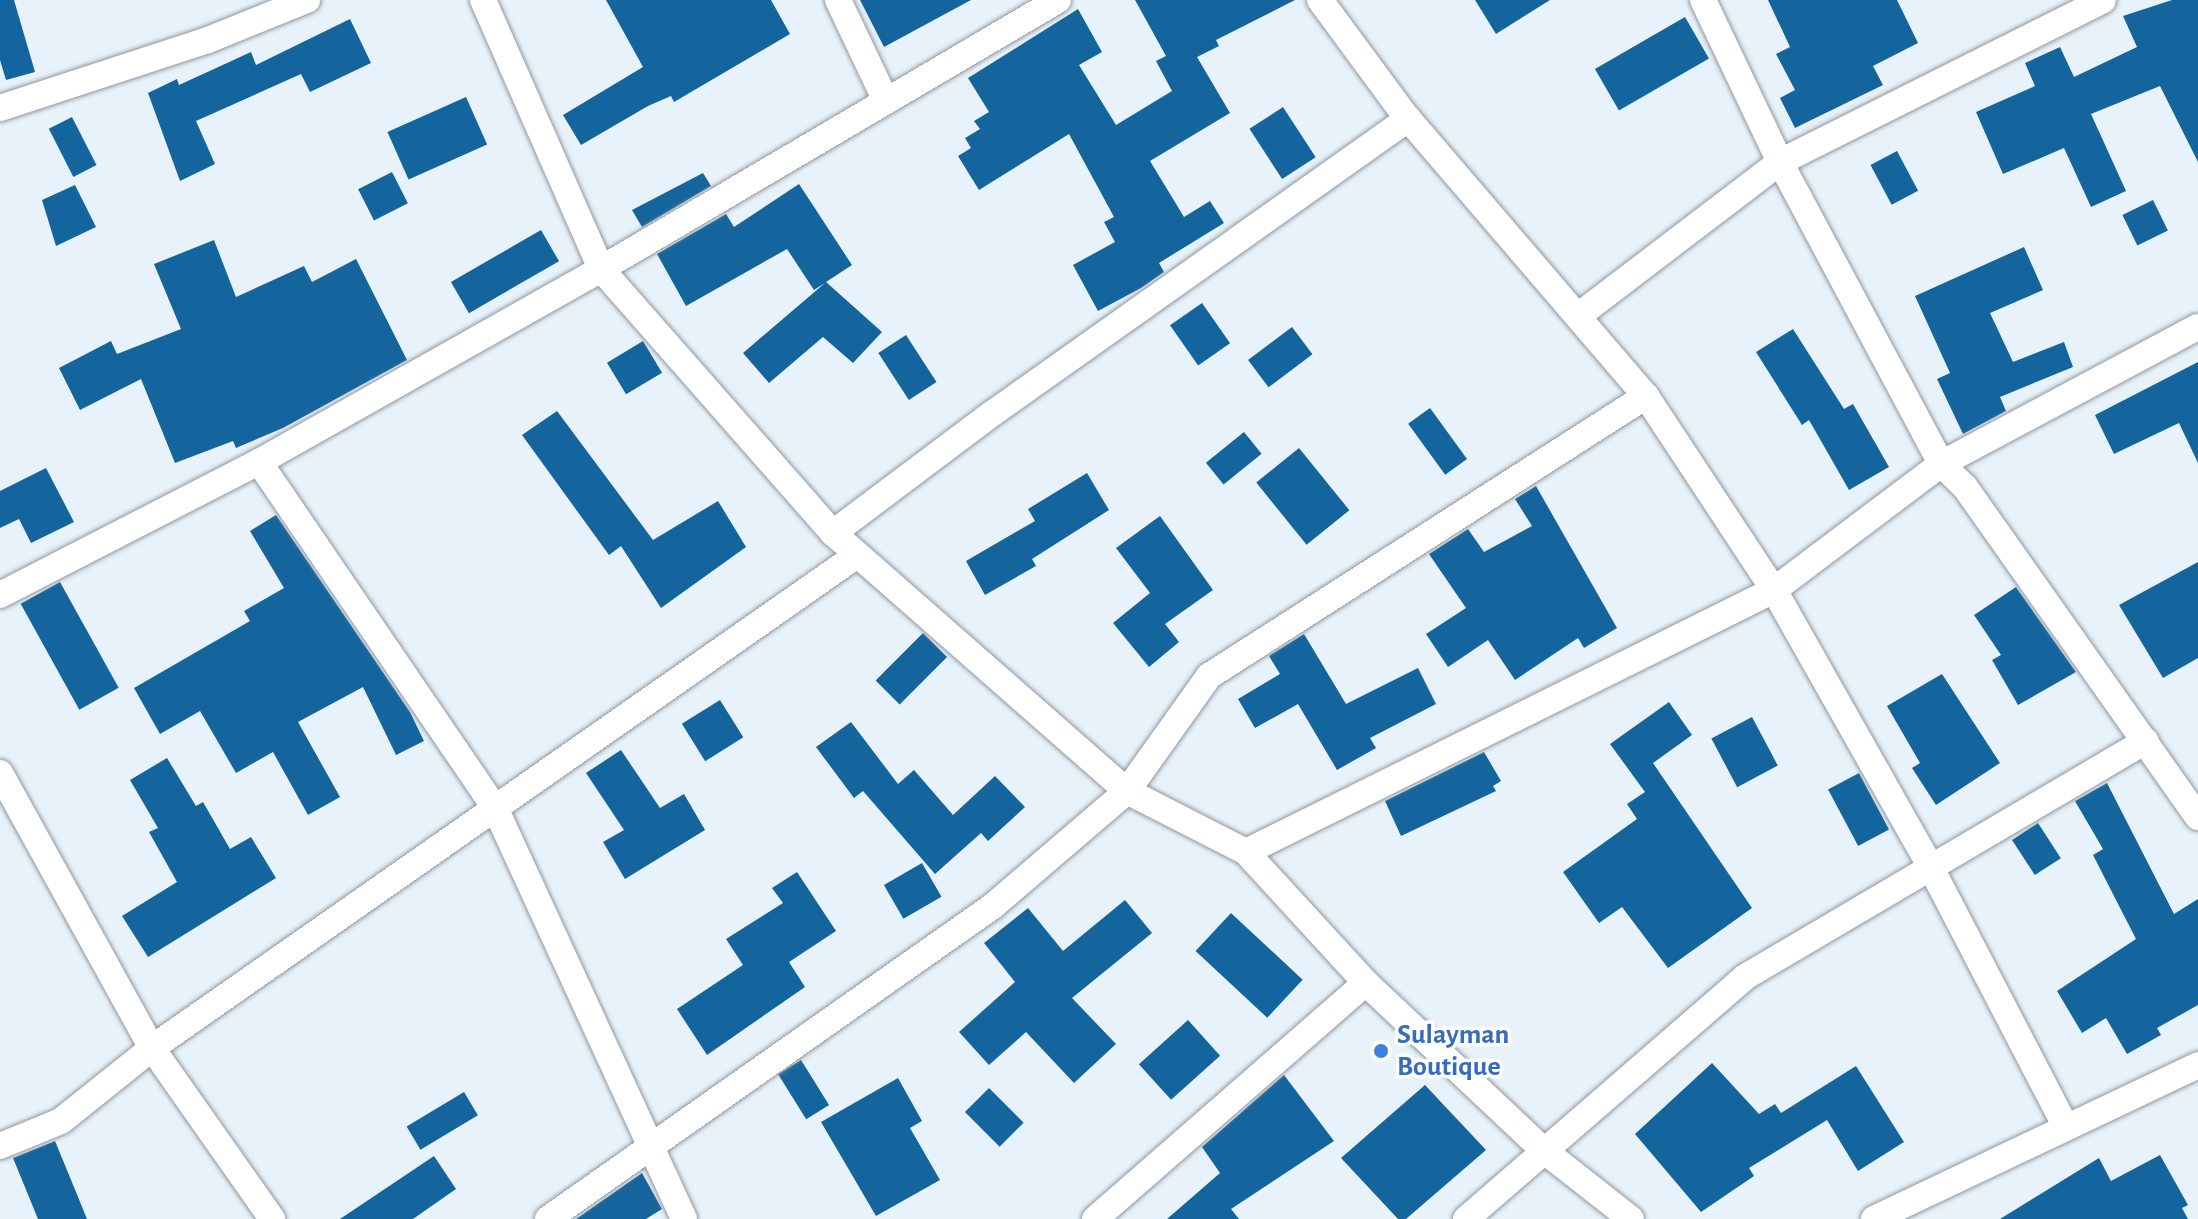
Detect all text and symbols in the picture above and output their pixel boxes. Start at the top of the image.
place label: Sulayman Boutique [1397,1018,1509,1084]
marker: Sulayman Boutique [1372,1042,1390,1060]

